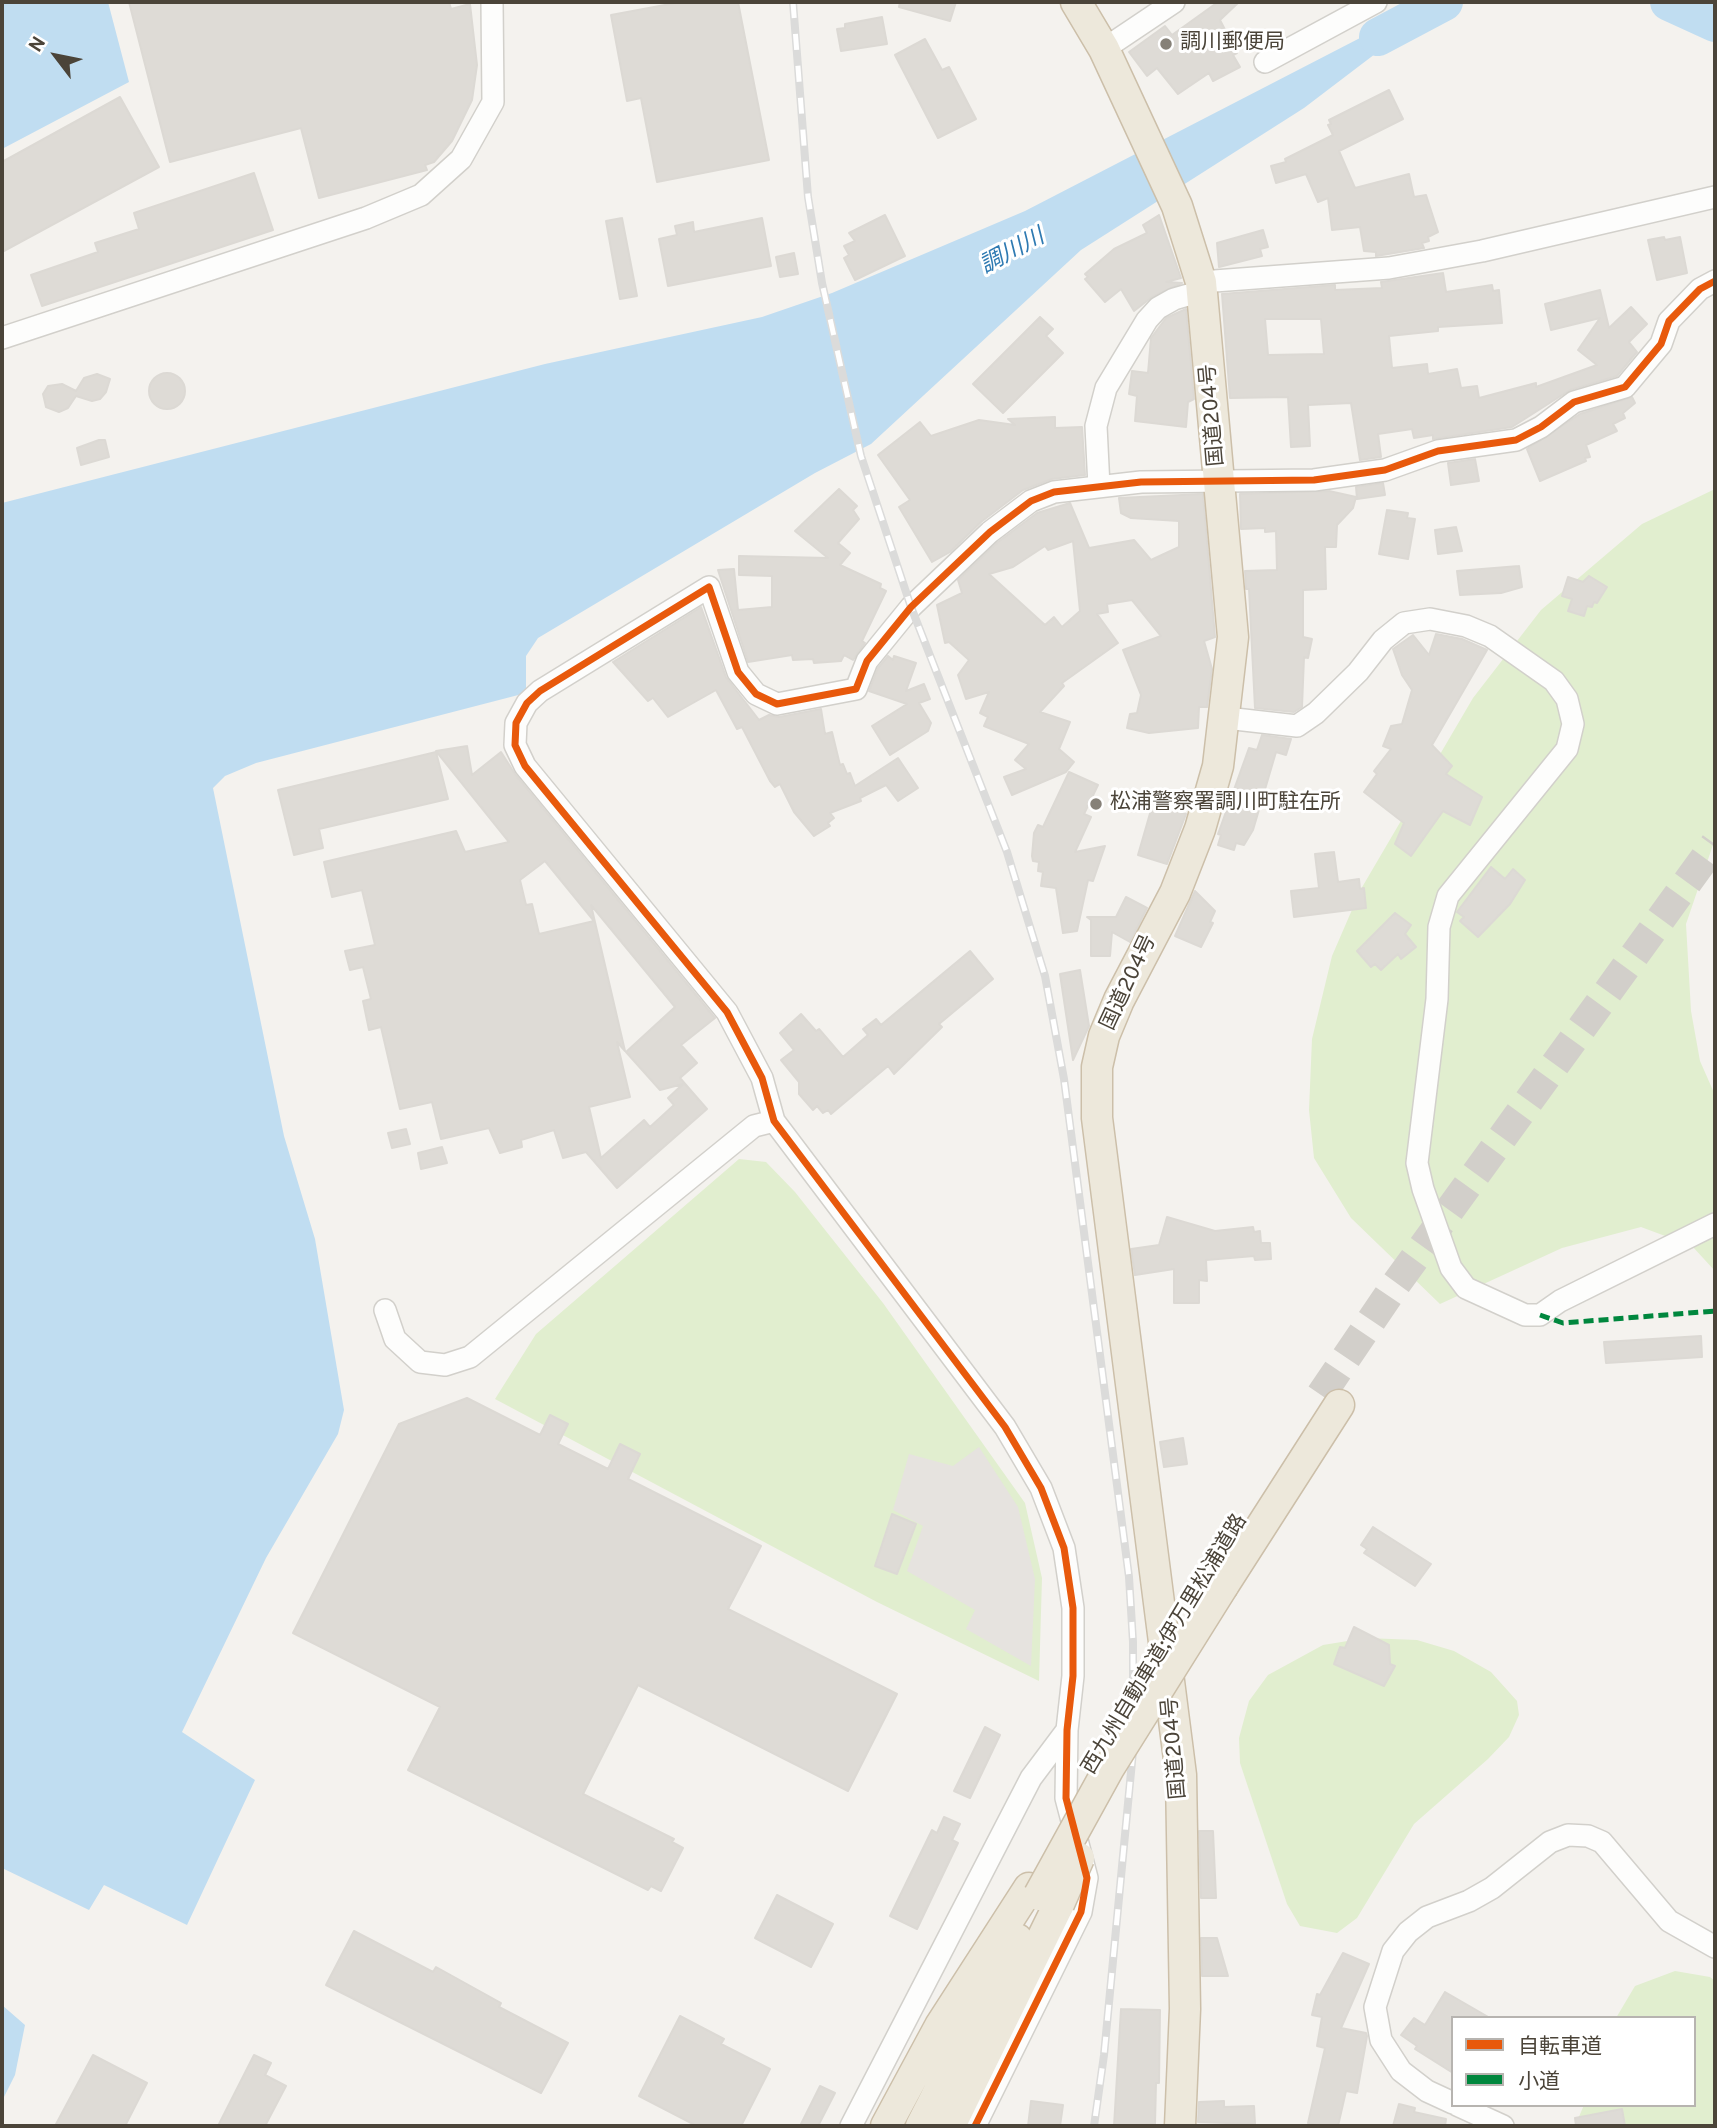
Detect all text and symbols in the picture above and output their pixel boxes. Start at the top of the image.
north arrow [21,21,91,91]
place label: 調川郵便局 [1180,31,1285,57]
text: N [24,33,52,57]
marker: 調川郵便局 [1158,36,1174,52]
water label: 調川川 [976,225,1050,281]
street label: 国道204号 [1197,363,1231,467]
place label: 松浦警察署調川町駐在所 [1110,791,1341,817]
marker: 松浦警察署調川町駐在所 [1088,796,1104,812]
street label: 国道204号 [1097,931,1163,1035]
street label: 西九州自動車道;伊万里松浦道路 [1078,1510,1254,1780]
street label: 国道204号 [1159,1696,1193,1800]
legend [1451,2016,1696,2107]
text: 自転車道 [1518,2034,1602,2061]
text: 小道 [1518,2069,1560,2096]

